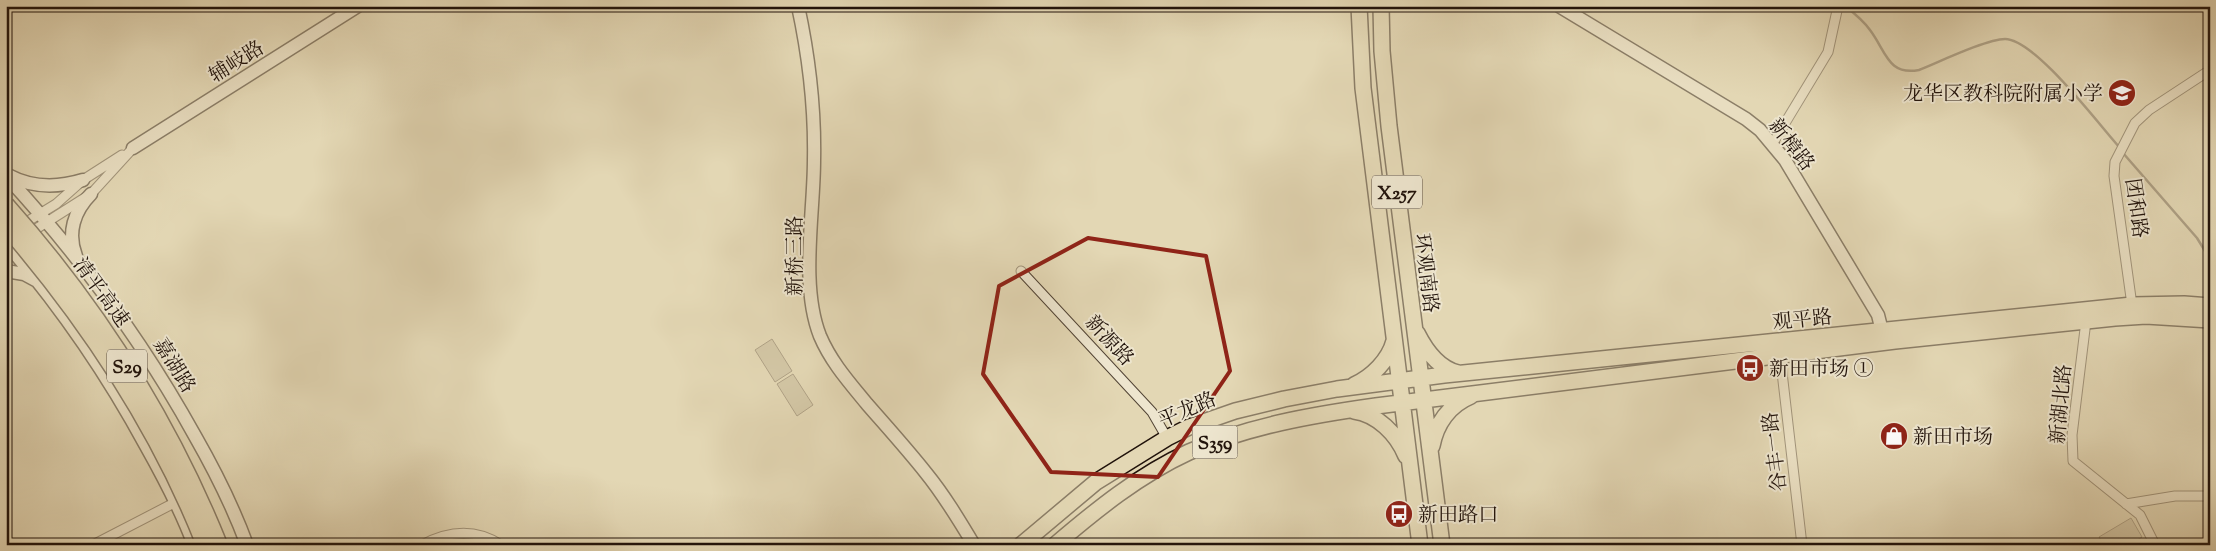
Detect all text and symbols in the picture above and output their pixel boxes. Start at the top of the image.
street label: 辅岐路 [204,35,270,91]
school or university icon: 龙华区教科院附属小学 [2107,78,2137,108]
place label: 龙华区教科院附属小学 [1903,81,2103,110]
street label: 新樟路 [1760,113,1820,178]
road number: X257 [1372,176,1422,208]
street label: 团和路 [2116,177,2153,240]
street label: 新桥三路 [782,216,811,296]
street label: 环观南路 [1405,232,1444,315]
street label: 清平高速 [65,253,135,334]
street label: 观平路 [1771,304,1834,339]
street label: 新源路 [1077,310,1139,374]
street label: 嘉湖路 [145,333,201,399]
road number: S29 [107,350,147,382]
bus stop icon: 新田市场 ① [1735,353,1765,383]
place label: 新田市场 ① [1769,356,1873,385]
street label: 新湖北路 [2045,363,2080,445]
street label: 平龙路 [1155,386,1221,436]
street label: 谷丰一路 [1757,410,1796,493]
shop icon: 新田市场 [1879,421,1909,451]
place label: 新田市场 [1913,424,1993,453]
road number: S359 [1192,426,1238,458]
bus stop icon: 新田路口 [1384,499,1414,529]
place label: 新田路口 [1418,502,1498,531]

